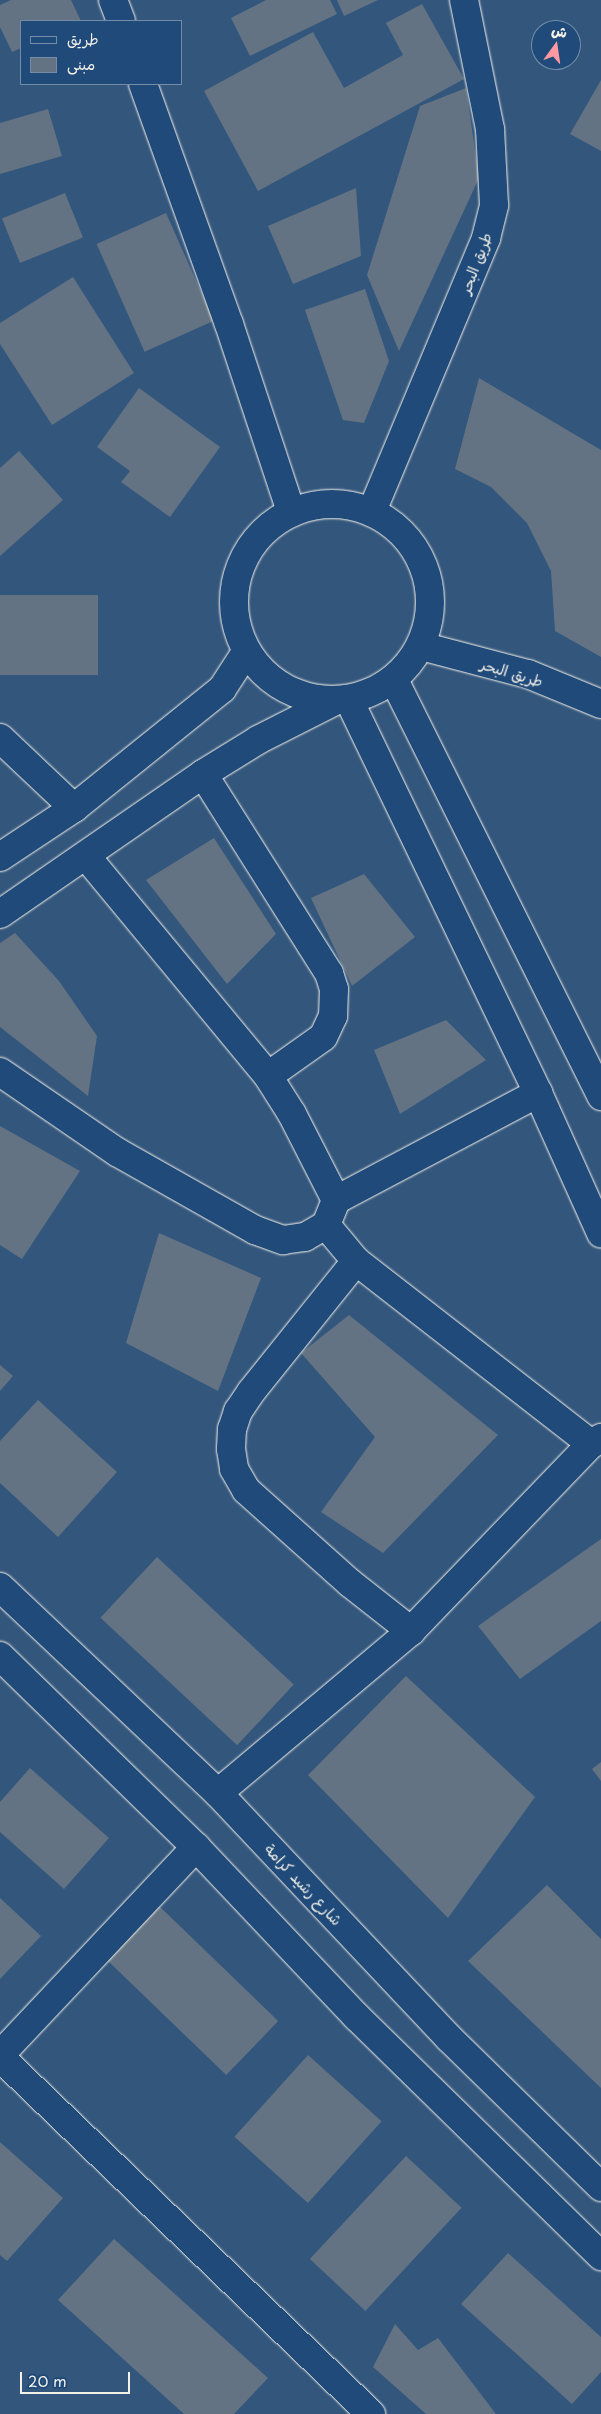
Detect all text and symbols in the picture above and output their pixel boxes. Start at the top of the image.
text: ش [549,19,570,43]
legend [20,20,182,85]
north arrow [531,20,581,70]
text: طريق [67,27,99,50]
text: مبنى [67,52,95,75]
street label: طريق البحر [455,230,495,296]
street label: طريق البحر [479,654,545,690]
street label: شارع رشيد كرامة [262,1840,346,1928]
scale bar [22,2362,132,2394]
text: 20 m [28,2369,67,2392]

